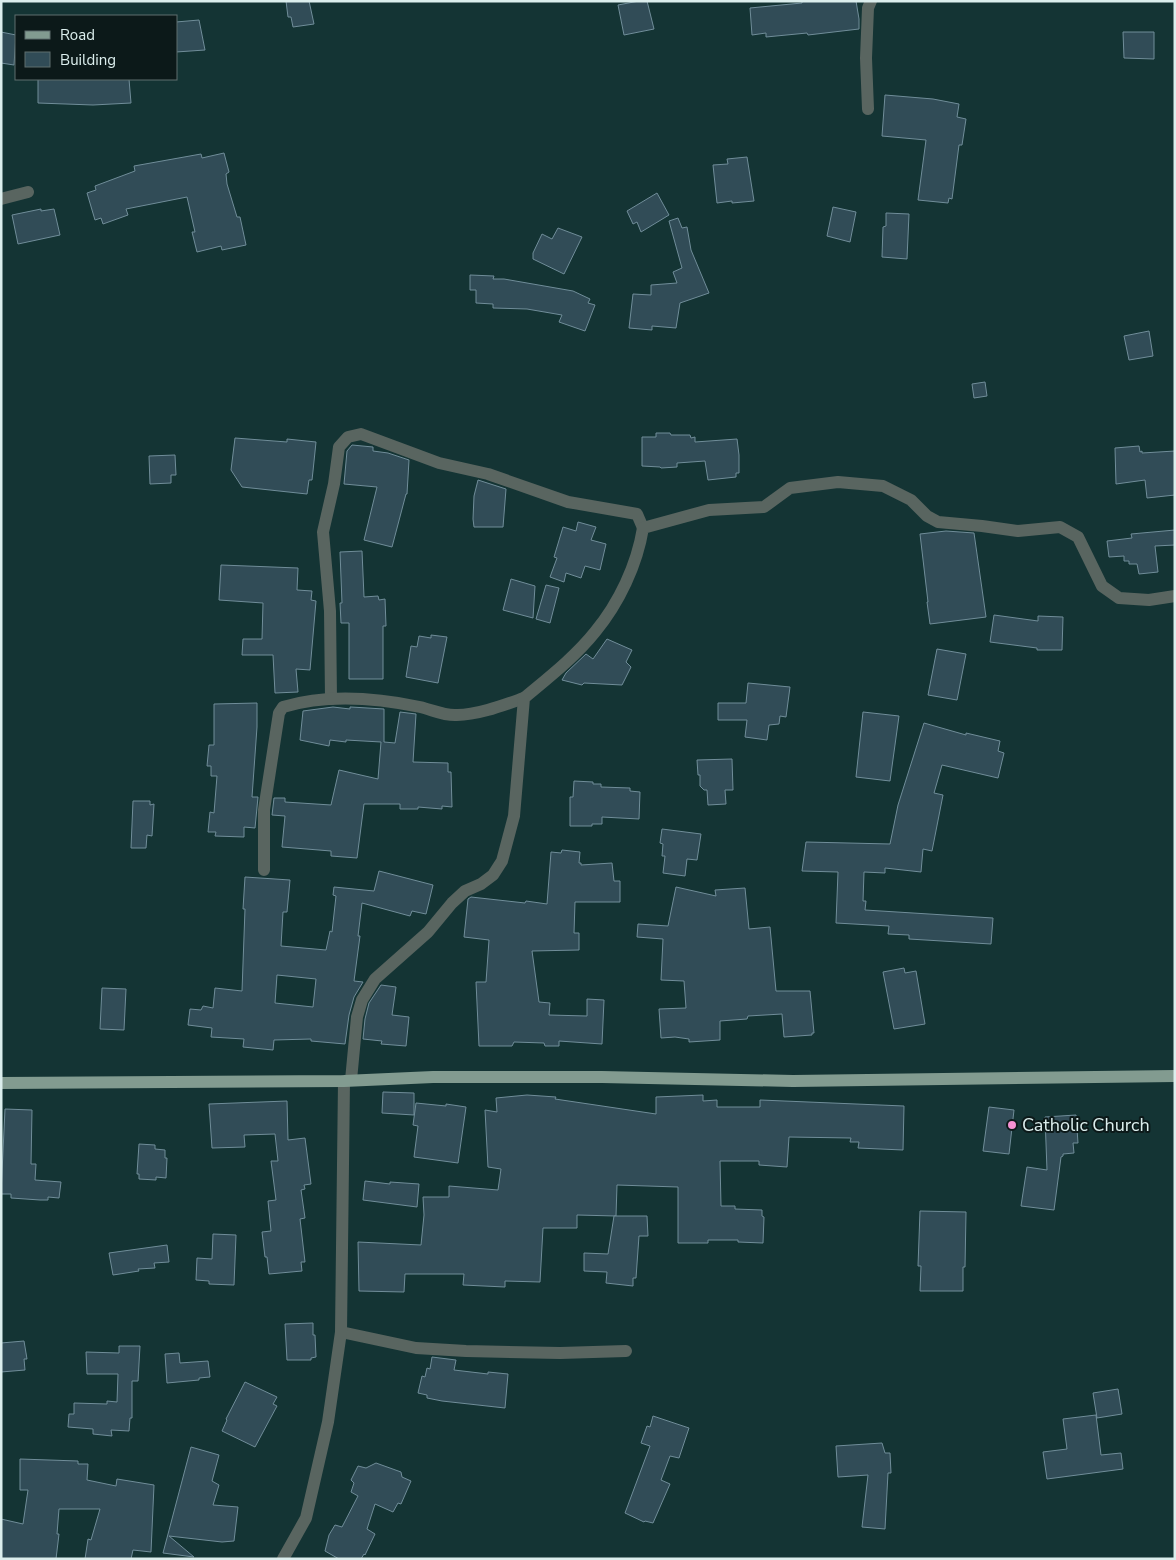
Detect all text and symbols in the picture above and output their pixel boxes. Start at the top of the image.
legend [15,15,178,80]
text: Road [60,25,95,45]
text: Building [60,50,116,70]
place label: Catholic Church [1022,1113,1150,1137]
marker: Catholic Church [1006,1119,1018,1131]

